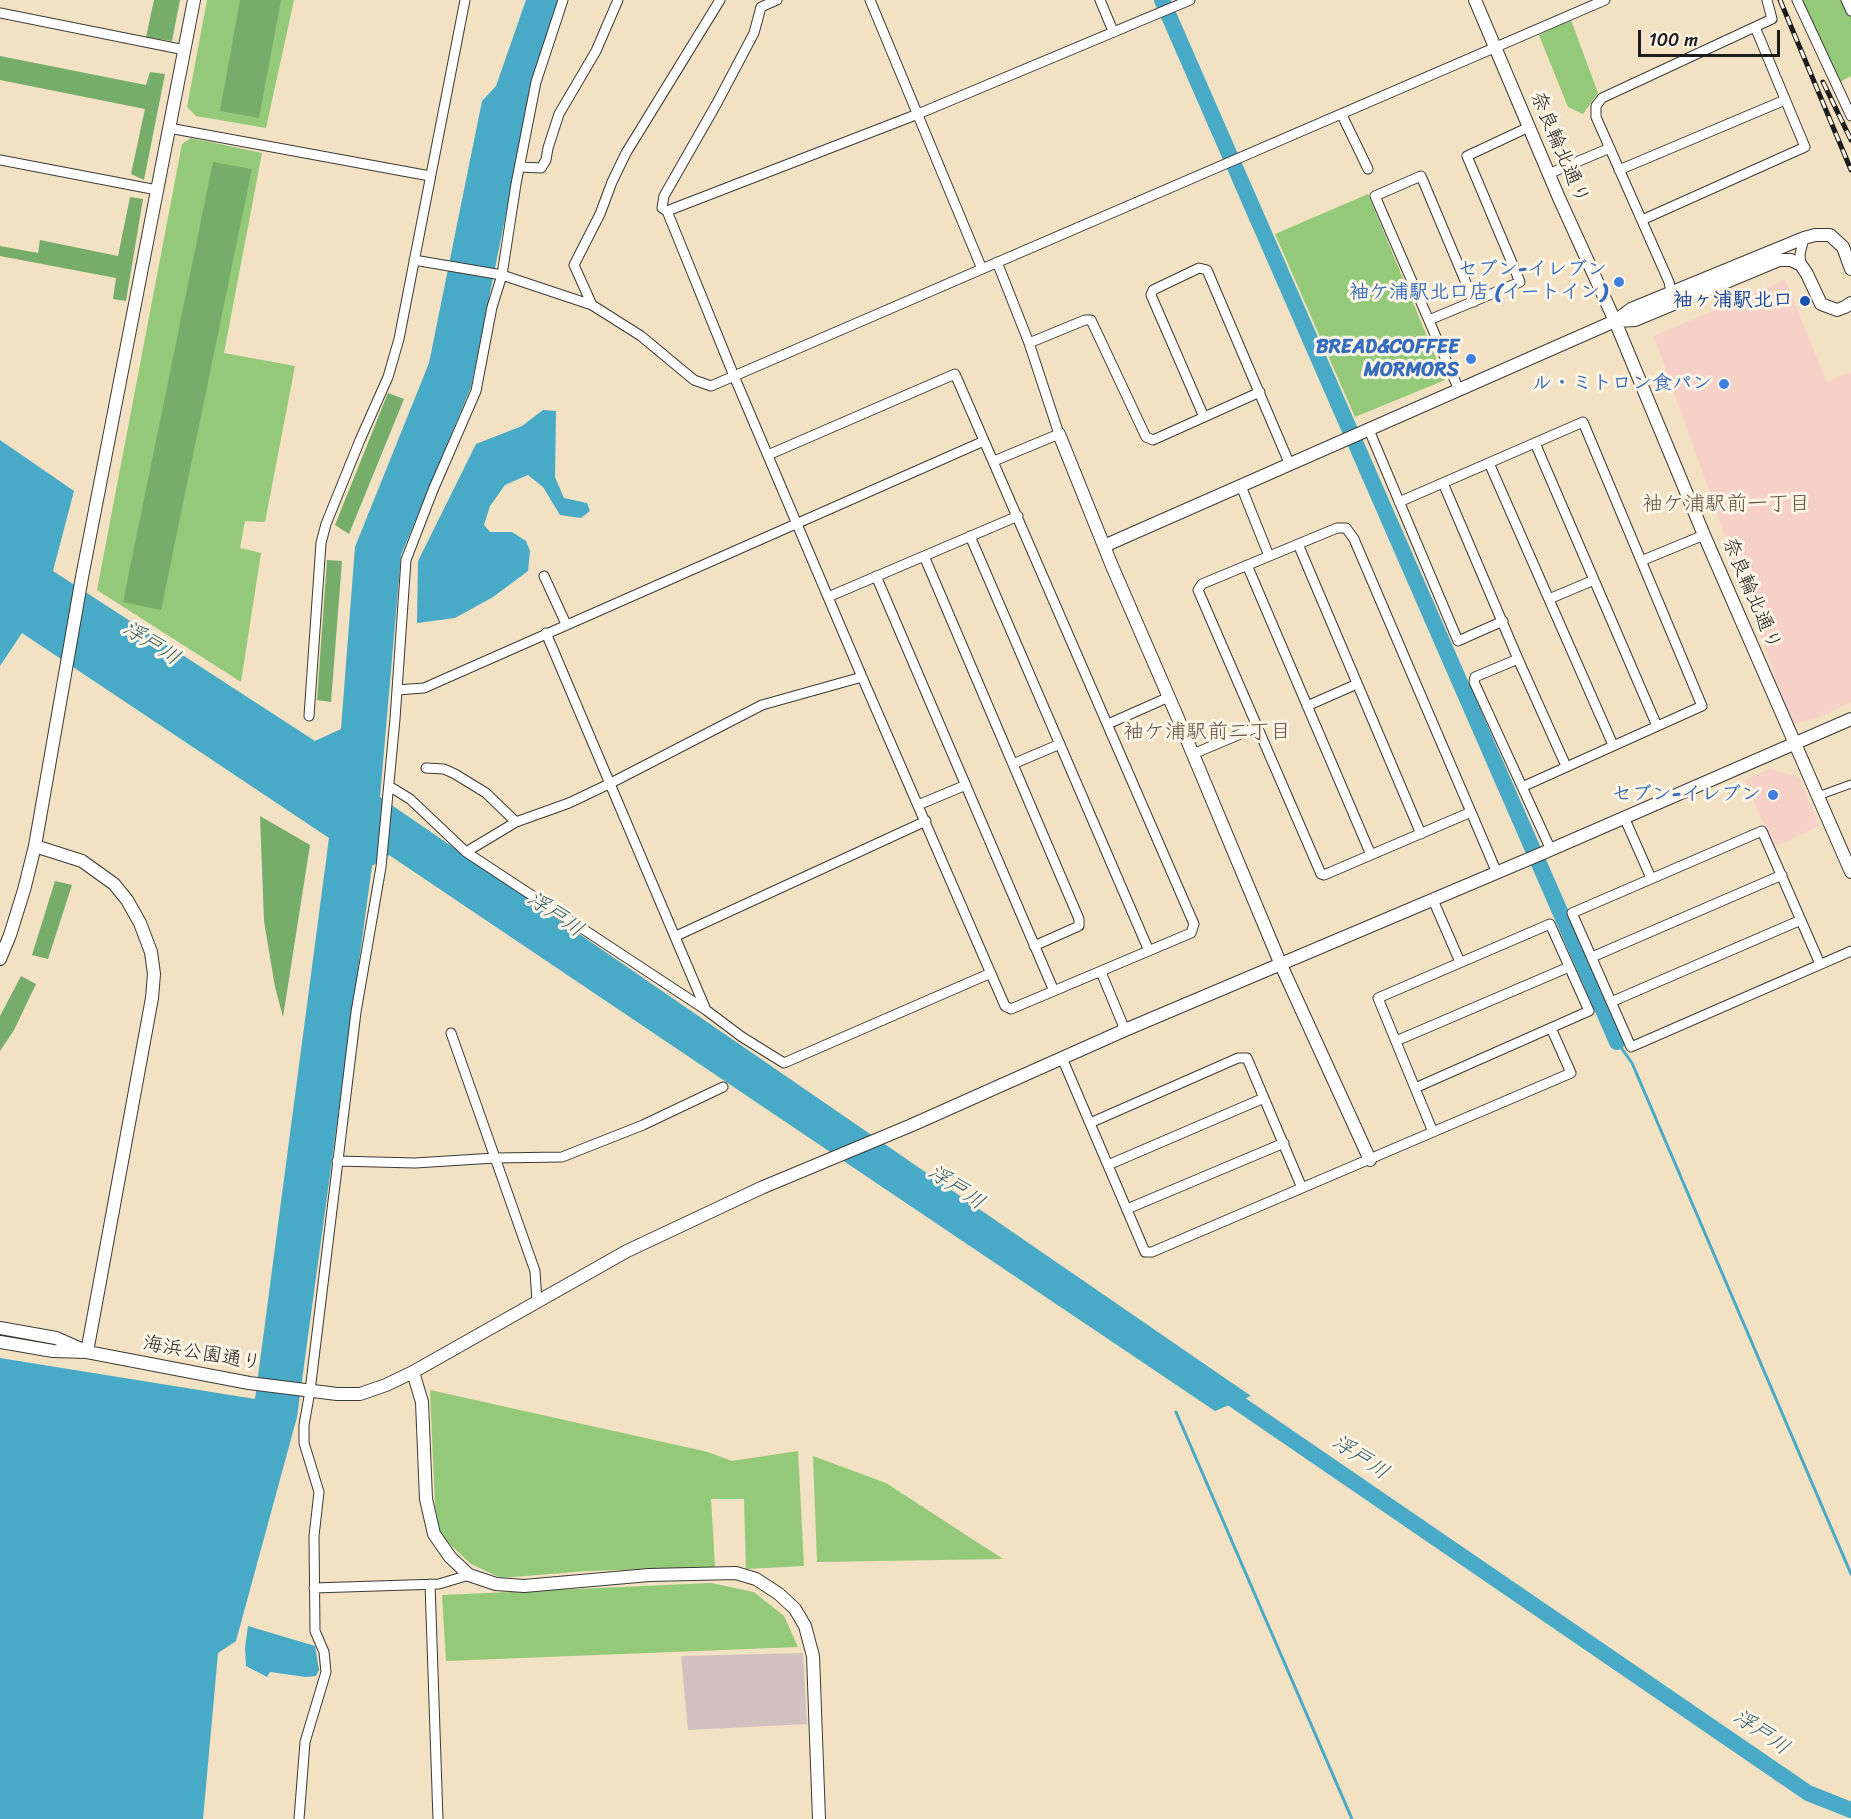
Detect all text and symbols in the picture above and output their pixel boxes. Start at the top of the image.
scale bar [1641,18,1784,56]
text: 100 m [1649,24,1698,56]
street label: 奈良輪北通り [1525,88,1593,208]
place label: セブン-イレブン 袖ケ浦駅北口店 (イートイン) [1349,258,1607,305]
marker: セブン-イレブン 袖ケ浦駅北口店 (イートイン) [1612,275,1626,289]
place label: 袖ヶ浦駅北口 [1673,289,1793,313]
marker: 袖ヶ浦駅北口 [1798,294,1812,308]
place label: BREAD&COFFEE MORMORS [1316,336,1459,383]
marker: BREAD&COFFEE MORMORS [1464,352,1478,366]
place label: ル・ミトロン食パン [1532,372,1712,396]
marker: ル・ミトロン食パン [1717,377,1731,391]
district label: 袖ケ浦駅前一丁目 [1642,492,1810,518]
street label: 奈良輪北通り [1717,534,1785,654]
water label: 浮戸川 [118,616,184,672]
district label: 袖ケ浦駅前二丁目 [1123,720,1291,746]
place label: セブン-イレブン [1612,783,1761,807]
marker: セブン-イレブン [1766,788,1780,802]
water label: 浮戸川 [522,887,588,943]
water label: 浮戸川 [923,1160,989,1216]
street label: 海浜公園通り [141,1332,263,1376]
water label: 浮戸川 [1327,1430,1393,1486]
water label: 浮戸川 [1728,1705,1794,1761]

